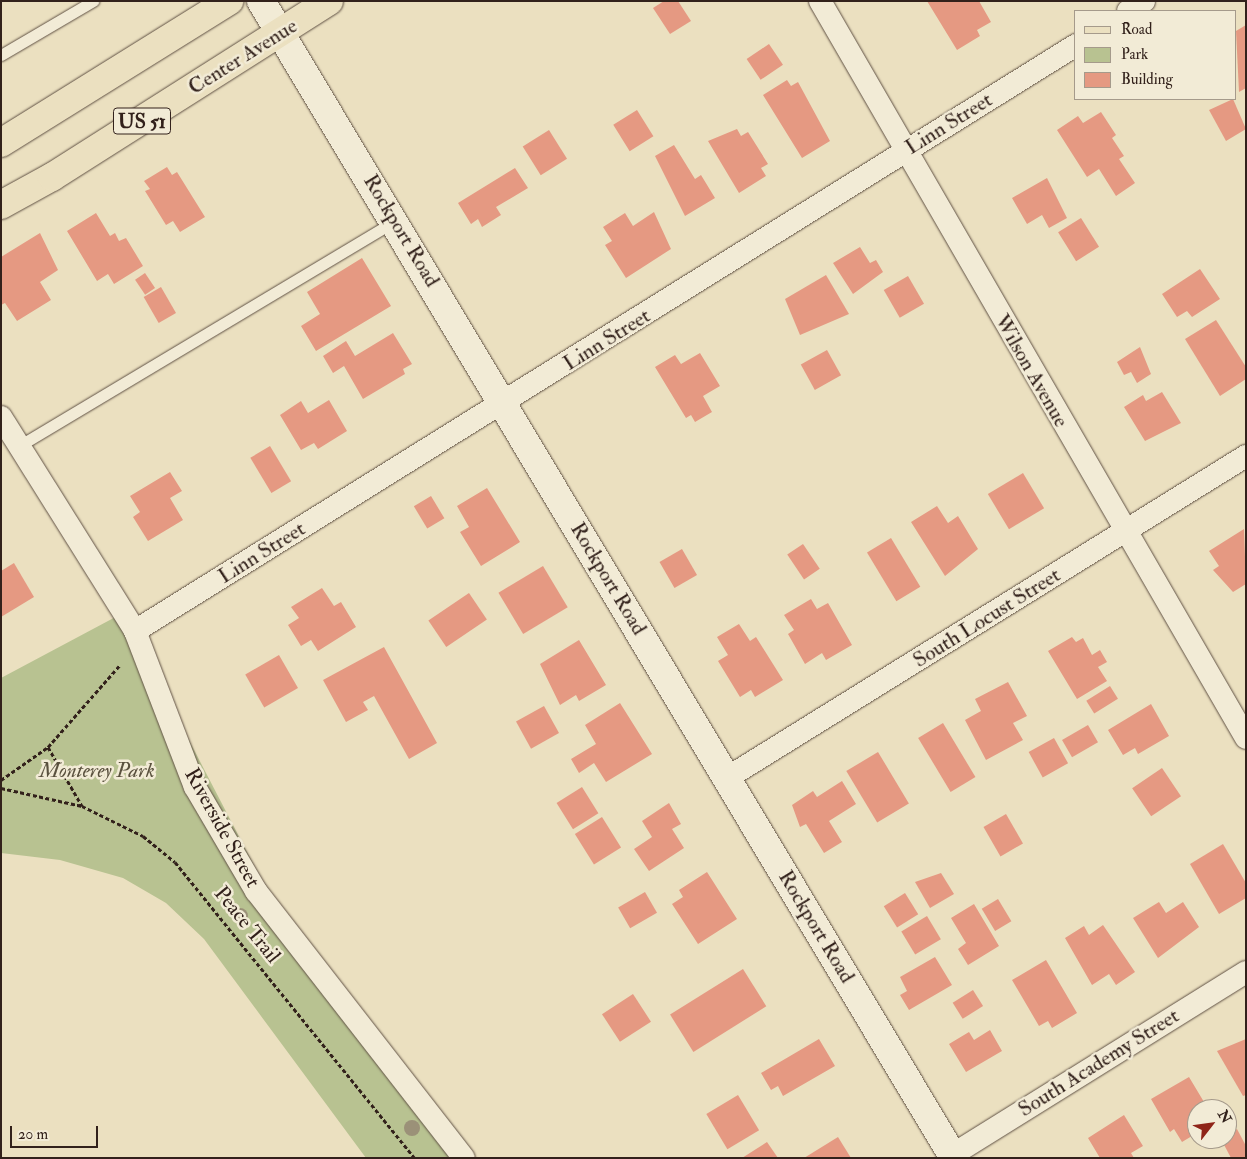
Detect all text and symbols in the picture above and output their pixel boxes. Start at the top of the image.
legend [1074,10,1237,100]
street label: Center Avenue [184,14,302,100]
text: Road [1121,20,1152,39]
text: Park [1121,45,1148,64]
text: Building [1121,70,1173,89]
street label: Linn Street [901,87,997,161]
road number: US 51 [112,104,172,138]
street label: Rockport Road [358,170,444,292]
street label: Linn Street [559,303,655,377]
street label: Wilson Avenue [989,310,1073,432]
street label: Linn Street [214,516,310,590]
street label: Rockport Road [565,518,651,640]
street label: South Locust Street [909,563,1065,673]
park label: Monterey Park [39,758,155,784]
street label: Riverside Street [179,764,265,892]
street label: Rockport Road [773,866,859,988]
street label: Peace Trail [208,881,286,969]
street label: South Academy Street [1014,1003,1184,1123]
north arrow [1187,1099,1237,1149]
text: N [1214,1107,1235,1126]
scale bar [12,1116,100,1148]
text: 20 m [18,1125,48,1144]

